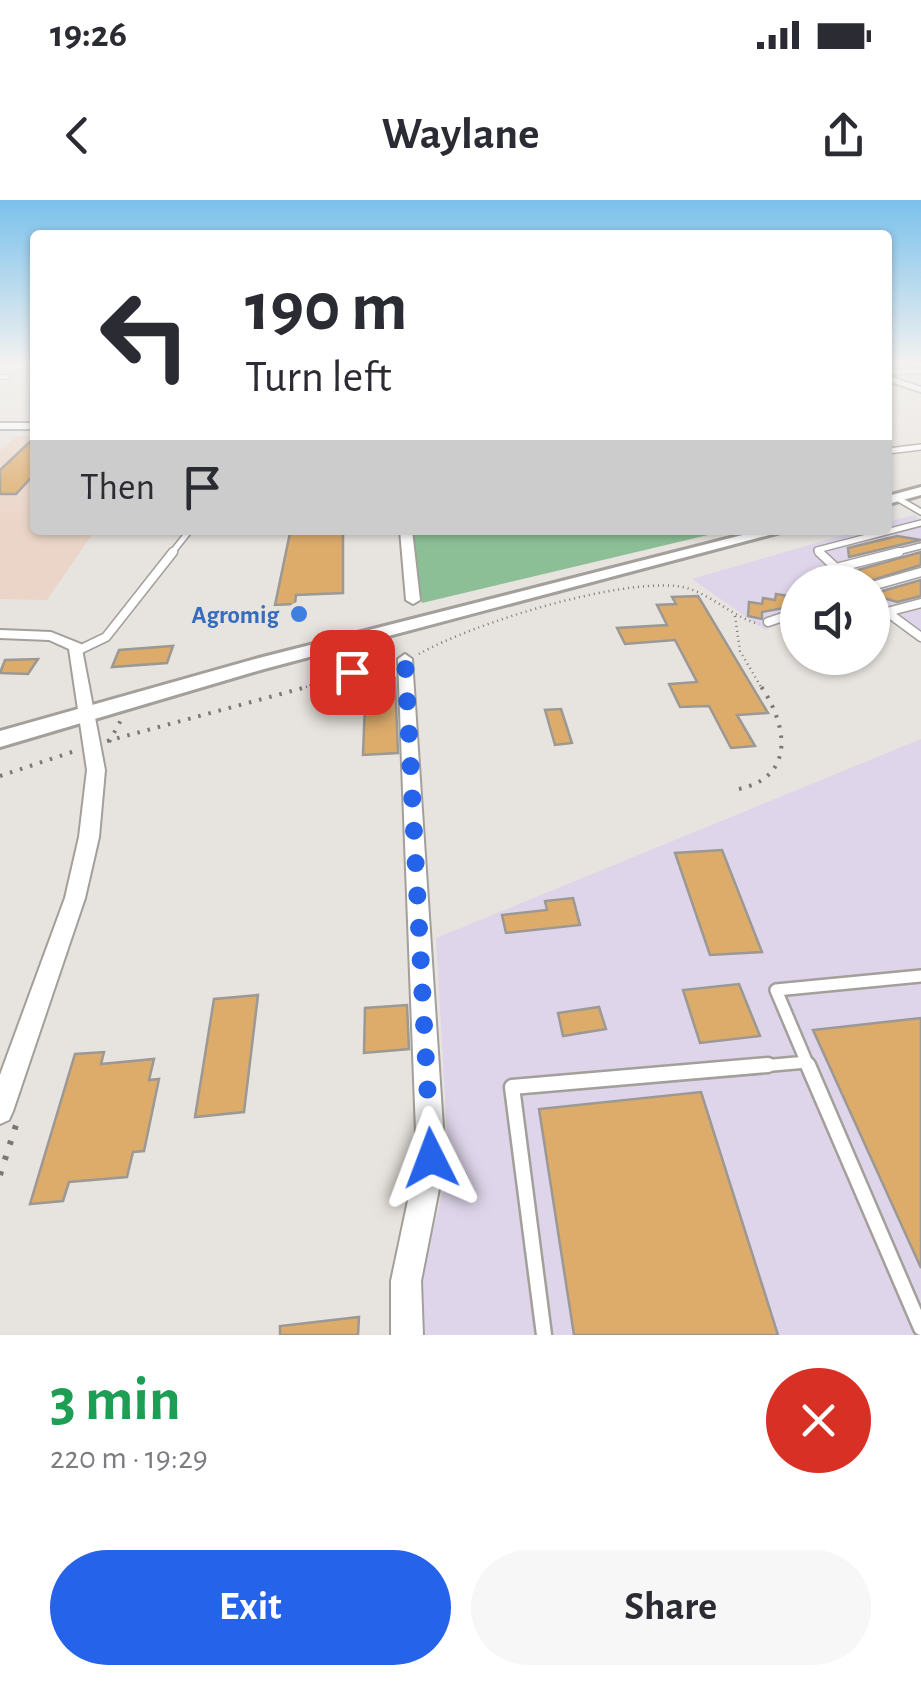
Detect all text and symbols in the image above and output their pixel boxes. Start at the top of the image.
text: 19:26 [50,16,127,54]
icon: back [50,108,105,163]
icon: share [816,108,871,163]
text: Waylane [382,112,539,157]
icon: left [80,270,210,400]
text: 190 m [245,273,408,343]
text: Turn left [245,355,392,400]
icon: arrive [175,460,230,515]
text: Then [80,469,155,507]
map controls [780,565,890,675]
button: sound [780,565,890,675]
place label: Agromig [191,603,279,628]
marker: Agromig [288,603,310,625]
pin [310,630,395,715]
icon: arrive [325,645,380,700]
position arrow [379,1106,483,1210]
button: close [766,1368,871,1473]
text: 3 min [50,1371,181,1431]
text: 220 m · 19:29 [50,1442,208,1474]
button: Exit [50,1550,451,1665]
button: Share [471,1550,871,1665]

